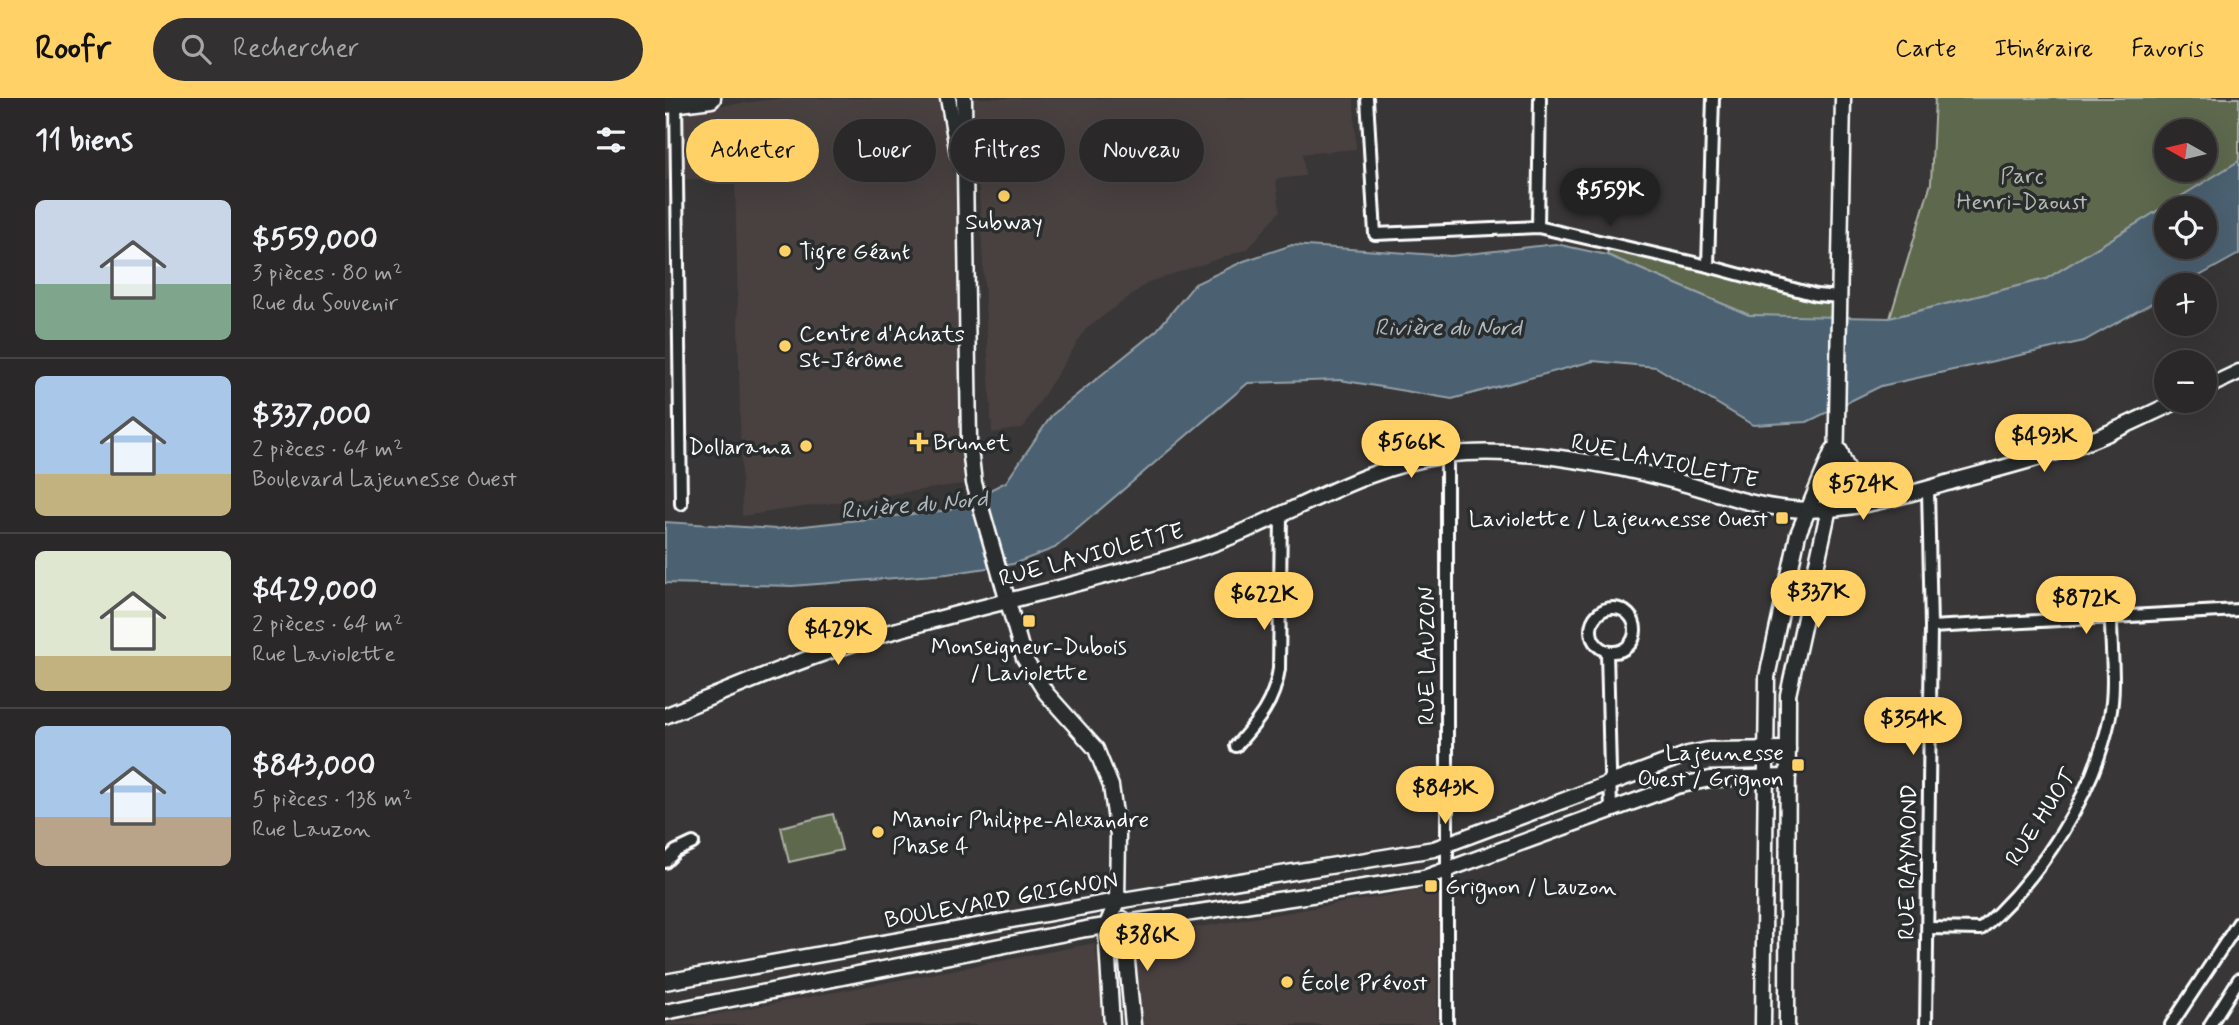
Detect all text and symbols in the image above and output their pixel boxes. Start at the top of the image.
search box [153,18,643,81]
text: Roofr [35,27,111,71]
icon: search [177,30,215,68]
text: Rechercher [233,32,359,66]
text: Carte [1895,34,1957,65]
text: Itinéraire [1995,34,2093,65]
text: Favoris [2131,34,2204,65]
chip: Acheter [686,119,819,182]
chip: Louer [833,119,936,182]
chip: Filtres [950,119,1065,182]
chip: Nouveau [1079,119,1204,182]
north arrow [2154,119,2217,182]
map controls [2154,119,2217,413]
text: 11 biens [35,121,133,160]
icon: filters [592,121,630,159]
park label: Parc Henri-Daoust [1957,162,2088,218]
pin: $559K [1561,169,1659,228]
text: $559K [1576,176,1644,206]
marker: Subway [996,188,1012,204]
button: locate [2154,196,2217,259]
place label: Subway [965,208,1043,238]
text: $559,000 [252,220,378,259]
icon: home [91,228,175,312]
place label: Tigre Géant [799,238,910,270]
marker: Tigre Géant [777,243,793,259]
text: 3 pièces · 80 m² [252,259,403,289]
button: + [2154,273,2217,336]
text: Rue du Souvenir [252,289,398,319]
water label: Rivière du Nord [1374,313,1524,344]
place label: Centre d'Achats St-Jérôme [799,320,965,376]
marker: Centre d'Achats St-Jérôme [777,338,793,354]
button: − [2154,350,2217,413]
text: $337,000 [252,396,371,435]
icon: home [91,404,175,488]
pin: $493K [1995,414,2093,474]
pin: $566K [1362,420,1460,480]
text: $493K [2011,422,2077,452]
text: $566K [1377,428,1445,458]
street label: RUE LAVIOLETTE [1568,428,1761,496]
place label: Brunet [933,429,1010,459]
place label: Dollarama [688,433,792,463]
marker: Brunet [911,434,927,450]
text: 2 pièces · 64 m² [252,435,403,465]
marker: Dollarama [798,438,814,454]
pin: $524K [1814,462,1912,522]
text: Boulevard Lajeunesse Ouest [252,465,517,495]
text: $524K [1828,470,1898,500]
water label: Rivière du Nord [839,483,991,527]
place label: Laviolette / Lajeunesse Ouest [1469,505,1768,535]
marker: Laviolette / Lajeunesse Ouest [1774,510,1790,526]
street label: RUE LAVIOLETTE [996,517,1187,595]
pin: $337K [1769,570,1867,630]
text: $429,000 [252,571,377,610]
pin: $622K [1215,573,1313,632]
pin: $872K [2037,576,2135,636]
text: $337K [1787,578,1849,608]
icon: home [91,579,175,663]
text: $622K [1230,580,1298,610]
text: $872K [2052,584,2120,614]
street label: RUE LAUZON [1413,586,1443,726]
pin: $429K [789,608,887,667]
text: 2 pièces · 64 m² [252,610,403,640]
marker: Monseigneur-Dubois / Laviolette [1021,613,1037,629]
text: $429K [804,615,872,645]
place label: Monseigneur-Dubois / Laviolette [931,633,1127,689]
text: Rue Laviolette [252,640,396,670]
pin: $354K [1864,698,1962,757]
text: $354K [1880,705,1946,735]
place label: Lajeunesse Ouest / Grignon [1637,739,1784,797]
text: $843,000 [252,746,375,785]
icon: home [91,754,175,838]
marker: Lajeunesse Ouest / Grignon [1790,757,1806,773]
street label: RUE HUOT [1999,763,2085,872]
pin: $843K [1396,766,1494,826]
text: $843K [1412,774,1478,804]
street label: RUE RAYMOND [1893,784,1925,940]
text: 5 pièces · 138 m² [252,785,413,815]
place label: Manoir Philippe-Alexandre Phase 4 [892,806,1149,862]
text: Rue Lauzon [252,815,371,845]
marker: Manoir Philippe-Alexandre Phase 4 [870,824,886,840]
street label: BOULEVARD GRIGNON [882,866,1120,936]
place label: Grignon / Lauzon [1445,873,1616,905]
marker: Grignon / Lauzon [1423,878,1439,894]
pin: $386K [1098,914,1196,973]
text: $386K [1115,921,1179,951]
place label: École Prévost [1301,968,1428,999]
marker: École Prévost [1279,974,1295,990]

